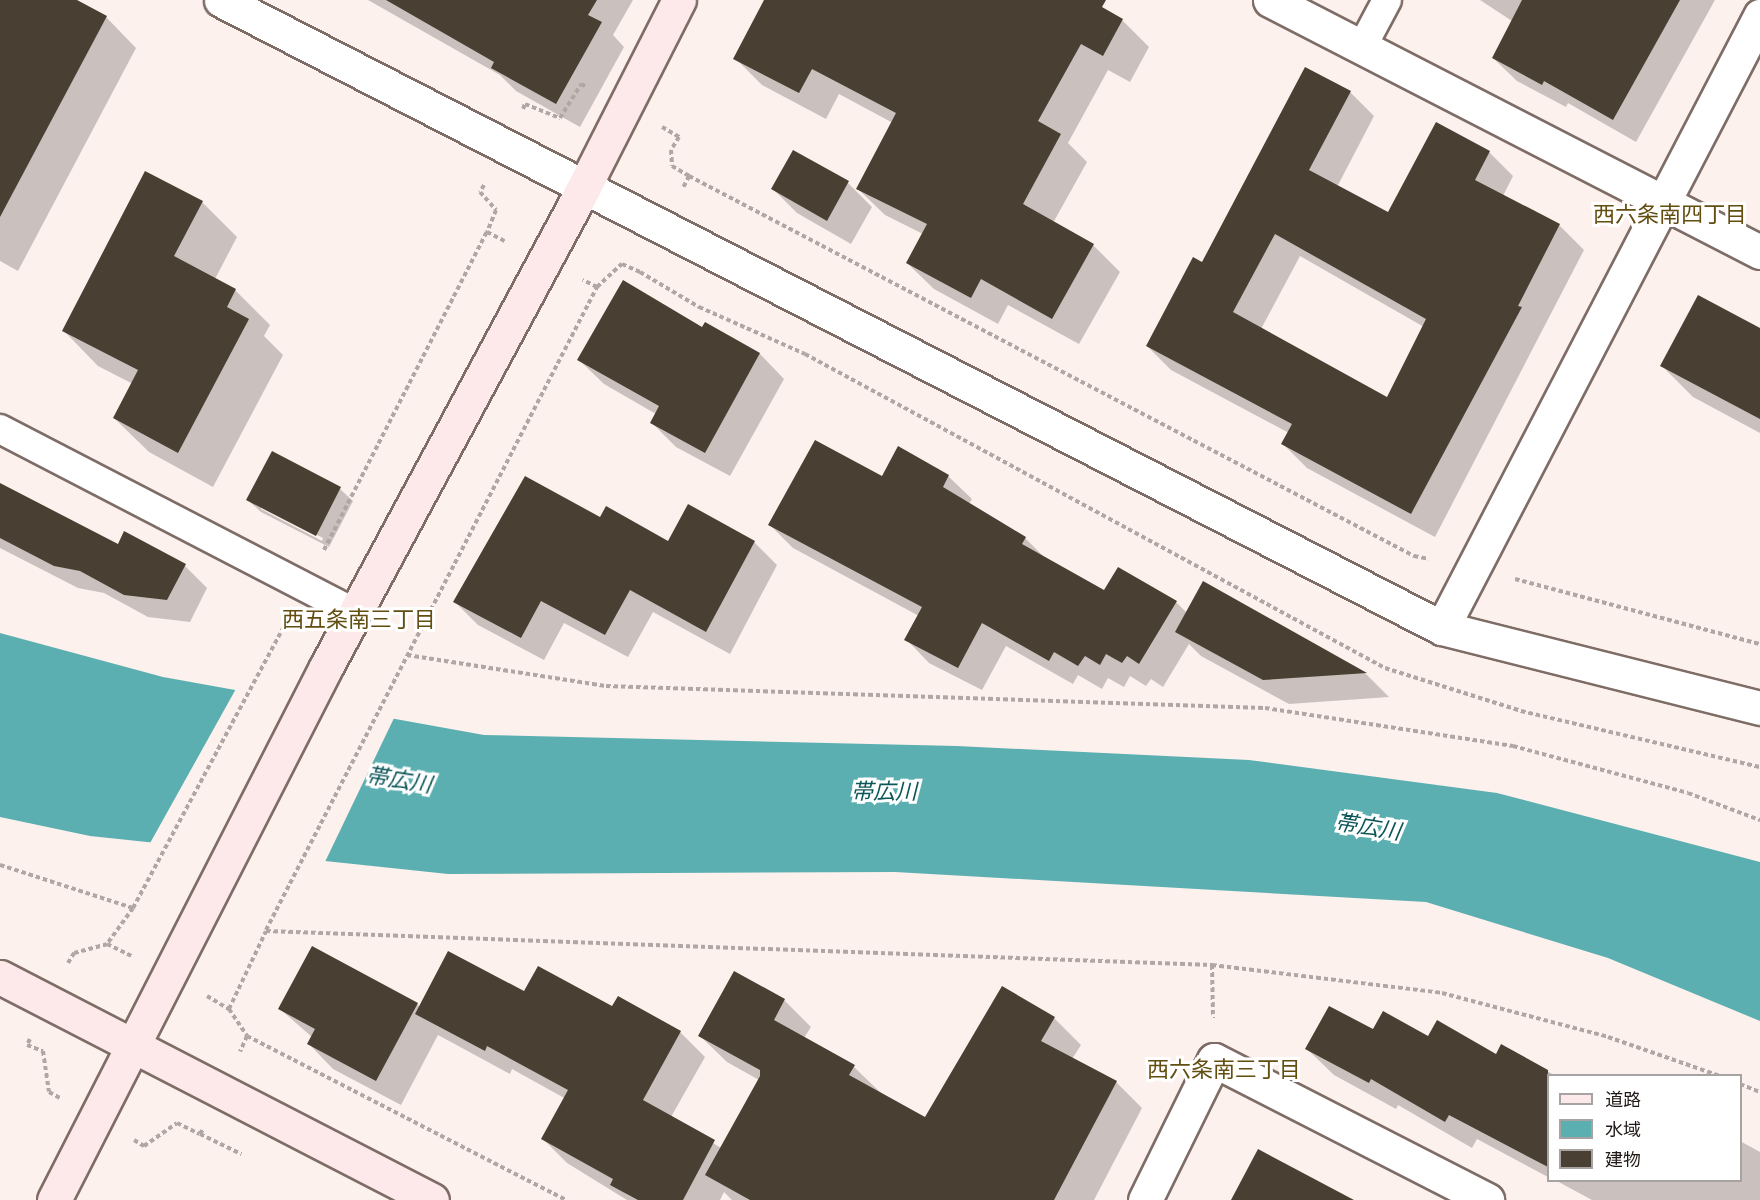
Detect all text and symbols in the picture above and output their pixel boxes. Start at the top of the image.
district label: 西六条南四丁目 [1593,202,1747,228]
district label: 西五条南三丁目 [282,607,436,633]
water label: 帯広川 [364,762,434,798]
water label: 帯広川 [851,779,917,805]
water label: 帯広川 [1333,809,1403,845]
district label: 西六条南三丁目 [1147,1057,1301,1083]
legend [1547,1074,1742,1182]
text: 道路 [1605,1086,1641,1113]
text: 水域 [1605,1116,1641,1143]
text: 建物 [1605,1146,1641,1173]

